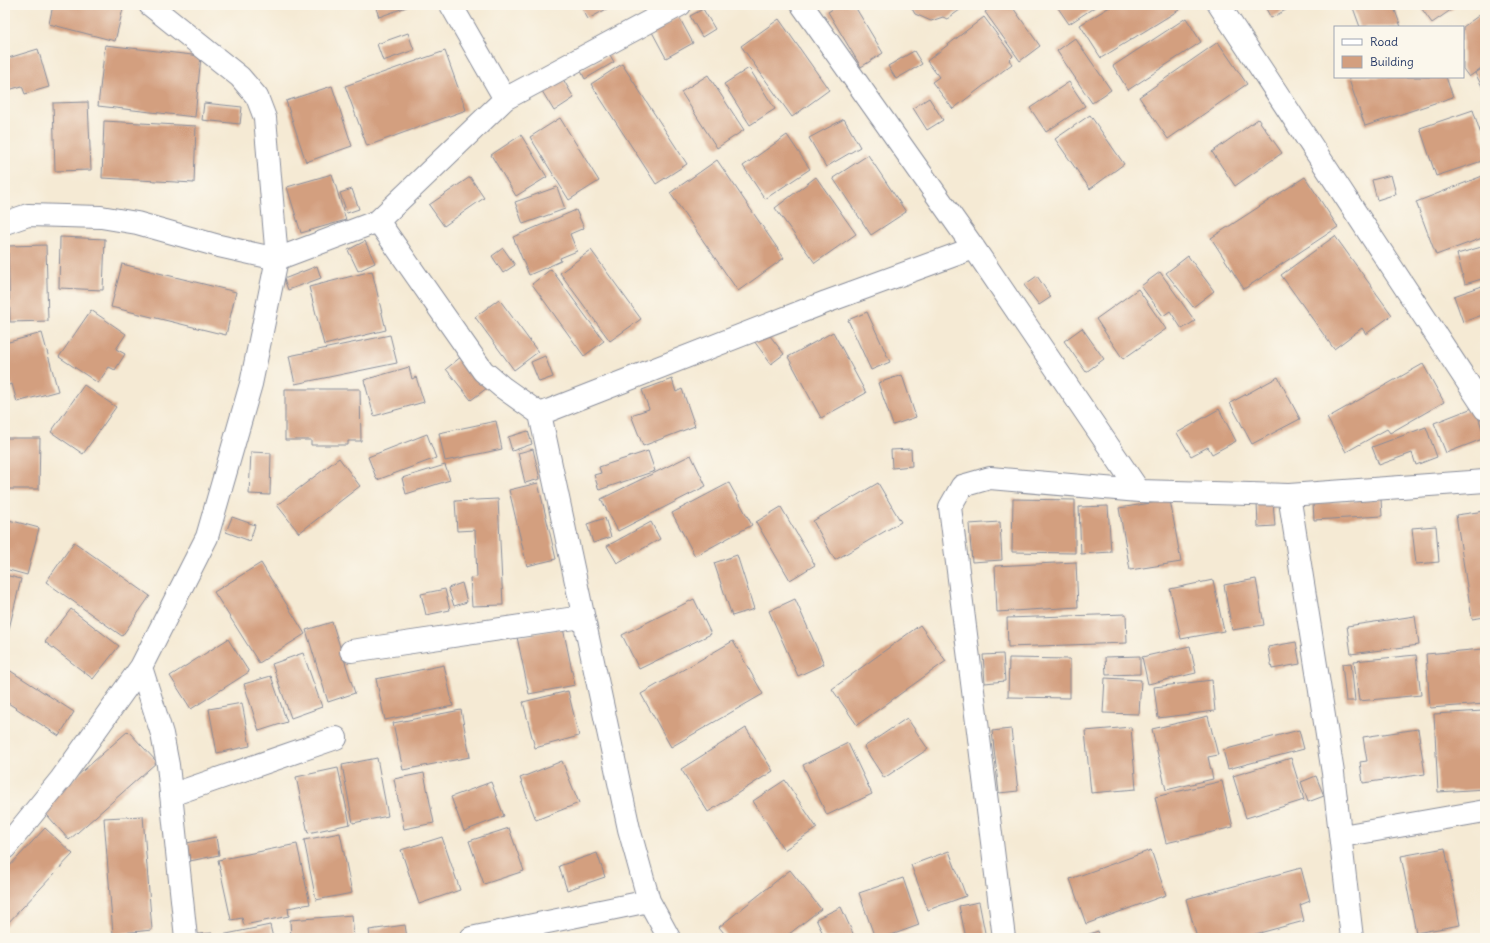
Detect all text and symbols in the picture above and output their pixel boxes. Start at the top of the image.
legend [1334,26,1464,78]
text: Road [1370,34,1398,49]
text: Building [1370,54,1414,69]

